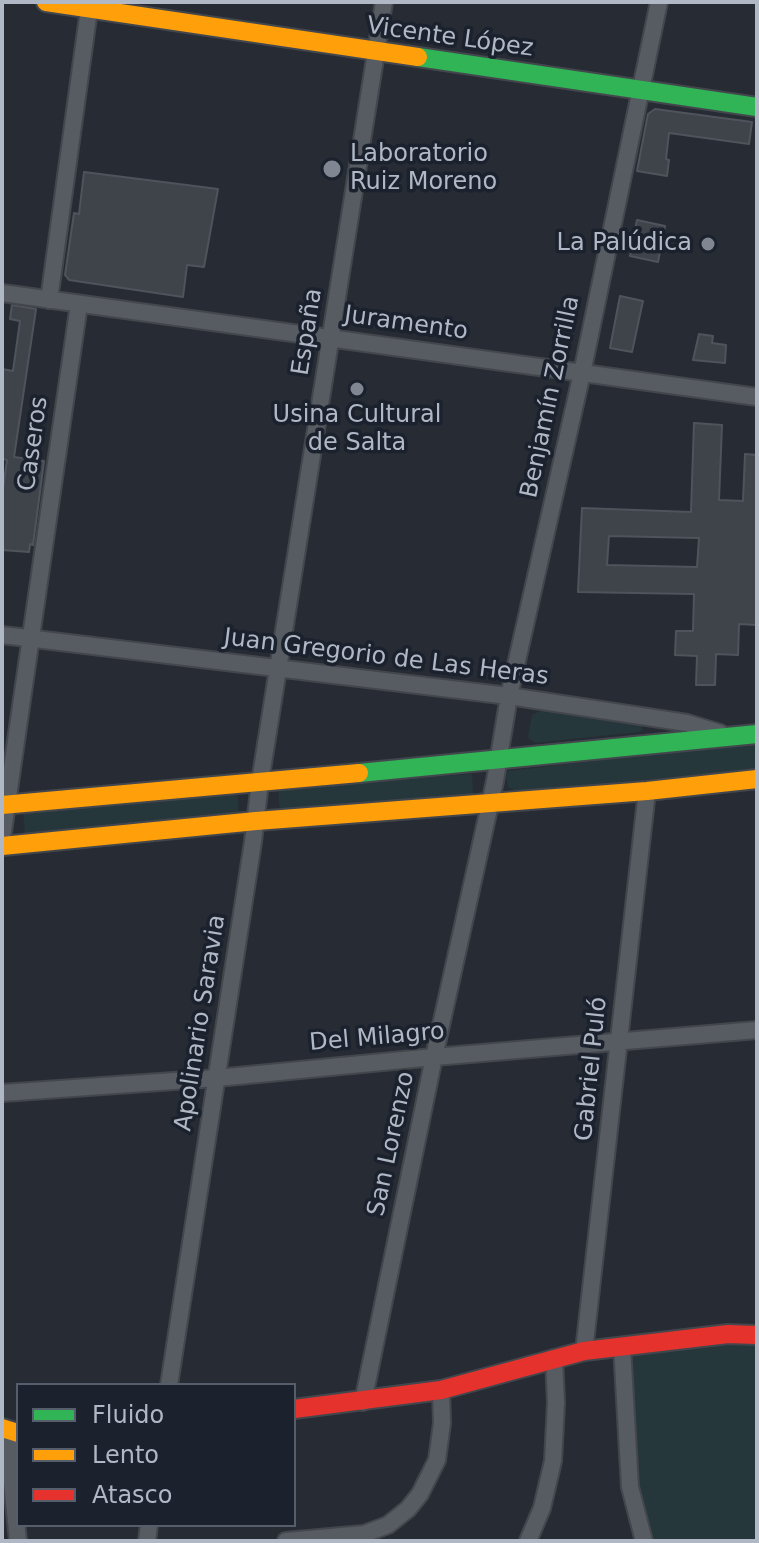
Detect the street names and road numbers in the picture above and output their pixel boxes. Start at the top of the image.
street label: Vicente López [365,12,535,64]
street label: España [287,287,329,377]
street label: Benjamín Zorrilla [516,293,586,501]
street label: Juramento [342,301,470,347]
street label: Caseros [13,395,55,493]
street label: Juan Gregorio de Las Heras [222,624,550,692]
street label: Apolinario Saravia [170,913,232,1133]
street label: Gabriel Puló [570,996,614,1142]
street label: Del Milagro [308,1018,446,1058]
street label: San Lorenzo [363,1069,421,1219]

